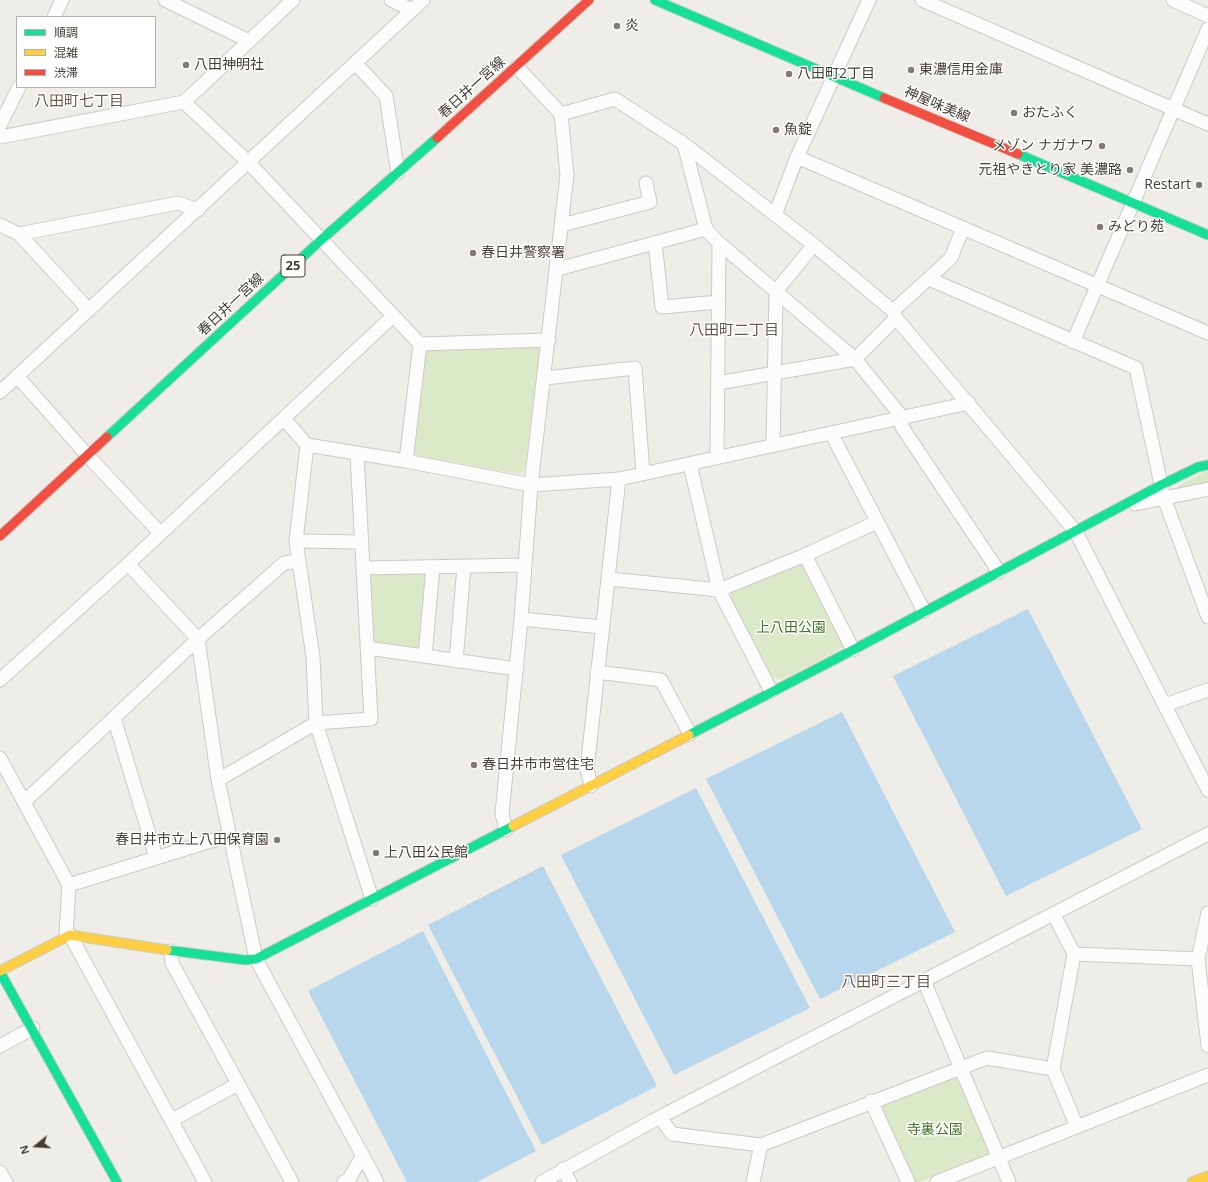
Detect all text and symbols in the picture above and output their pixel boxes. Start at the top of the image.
legend [16,16,156,88]
place label: 炎 [625,18,639,34]
marker: 炎 [612,21,622,31]
text: 順調 [54,24,78,41]
text: 混雑 [54,44,78,61]
street label: 春日井一宮線 [435,54,509,122]
place label: 八田神明社 [194,57,264,73]
marker: 八田神明社 [181,60,191,70]
place label: 東濃信用金庫 [919,62,1003,78]
text: 渋滞 [54,64,78,81]
marker: 東濃信用金庫 [906,65,916,75]
place label: 八田町2丁目 [797,66,875,82]
marker: 八田町2丁目 [784,69,794,79]
street label: 神屋味美線 [902,84,972,126]
district label: 八田町七丁目 [34,93,124,111]
place label: おたふく [1022,105,1078,121]
marker: おたふく [1009,108,1019,118]
place label: 魚錠 [784,122,812,138]
marker: 魚錠 [771,125,781,135]
place label: メゾン ナガナワ [992,138,1094,154]
marker: メゾン ナガナワ [1097,141,1107,151]
place label: 元祖やきとり家 美濃路 [978,162,1122,178]
marker: 元祖やきとり家 美濃路 [1125,165,1135,175]
place label: Restart [1144,177,1191,193]
marker: Restart [1194,180,1204,190]
place label: みどり苑 [1108,219,1164,235]
marker: みどり苑 [1095,222,1105,232]
place label: 春日井警察署 [481,245,565,261]
marker: 春日井警察署 [468,248,478,258]
road number: 25 [281,255,305,277]
street label: 春日井一宮線 [195,270,267,340]
district label: 八田町二丁目 [689,322,779,340]
park label: 上八田公園 [756,620,826,636]
place label: 春日井市市営住宅 [482,757,594,773]
marker: 春日井市市営住宅 [469,760,479,770]
place label: 春日井市立上八田保育園 [115,832,269,848]
marker: 春日井市立上八田保育園 [272,835,282,845]
place label: 上八田公民館 [384,845,468,861]
marker: 上八田公民館 [371,848,381,858]
district label: 八田町三丁目 [841,974,931,992]
park label: 寺裏公園 [907,1122,963,1138]
north arrow [16,1126,56,1166]
text: N [16,1143,33,1156]

